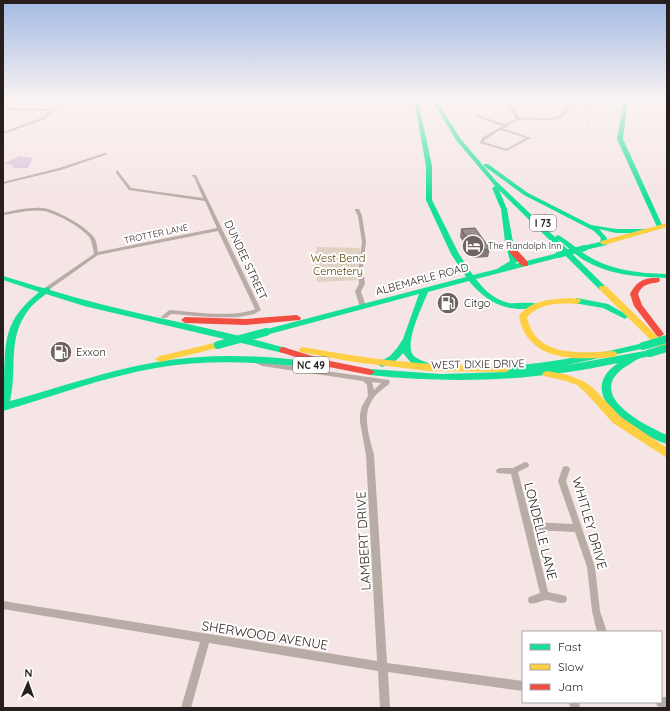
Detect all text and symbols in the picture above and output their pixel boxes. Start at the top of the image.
road number: I 73 [530,215,556,231]
street label: DUNDEE STREET [221,218,271,302]
street label: TROTTER LANE [123,221,189,246]
hotel icon: The Randolph Inn [460,233,486,259]
place label: The Randolph Inn [488,240,561,251]
park label: West Bend Cemetery [311,251,365,278]
street label: ALBEMARLE ROAD [374,260,470,298]
fuel station icon: Citgo [435,290,461,316]
place label: Citgo [464,296,491,310]
fuel station icon: Exxon [48,339,74,365]
place label: Exxon [76,345,106,359]
street label: WEST DIXIE DRIVE [431,356,525,372]
road number: NC 49 [293,357,329,373]
street label: WHITLEY DRIVE [569,475,611,571]
street label: LONDELLE LANE [521,481,561,581]
street label: LAMBERT DRIVE [352,491,374,591]
street label: SHERWOOD AVENUE [201,617,329,653]
legend [522,631,662,703]
text: Fast [558,639,582,654]
text: Slow [558,659,584,674]
north arrow [8,663,48,703]
text: N [24,666,33,680]
text: Jam [558,679,583,694]

